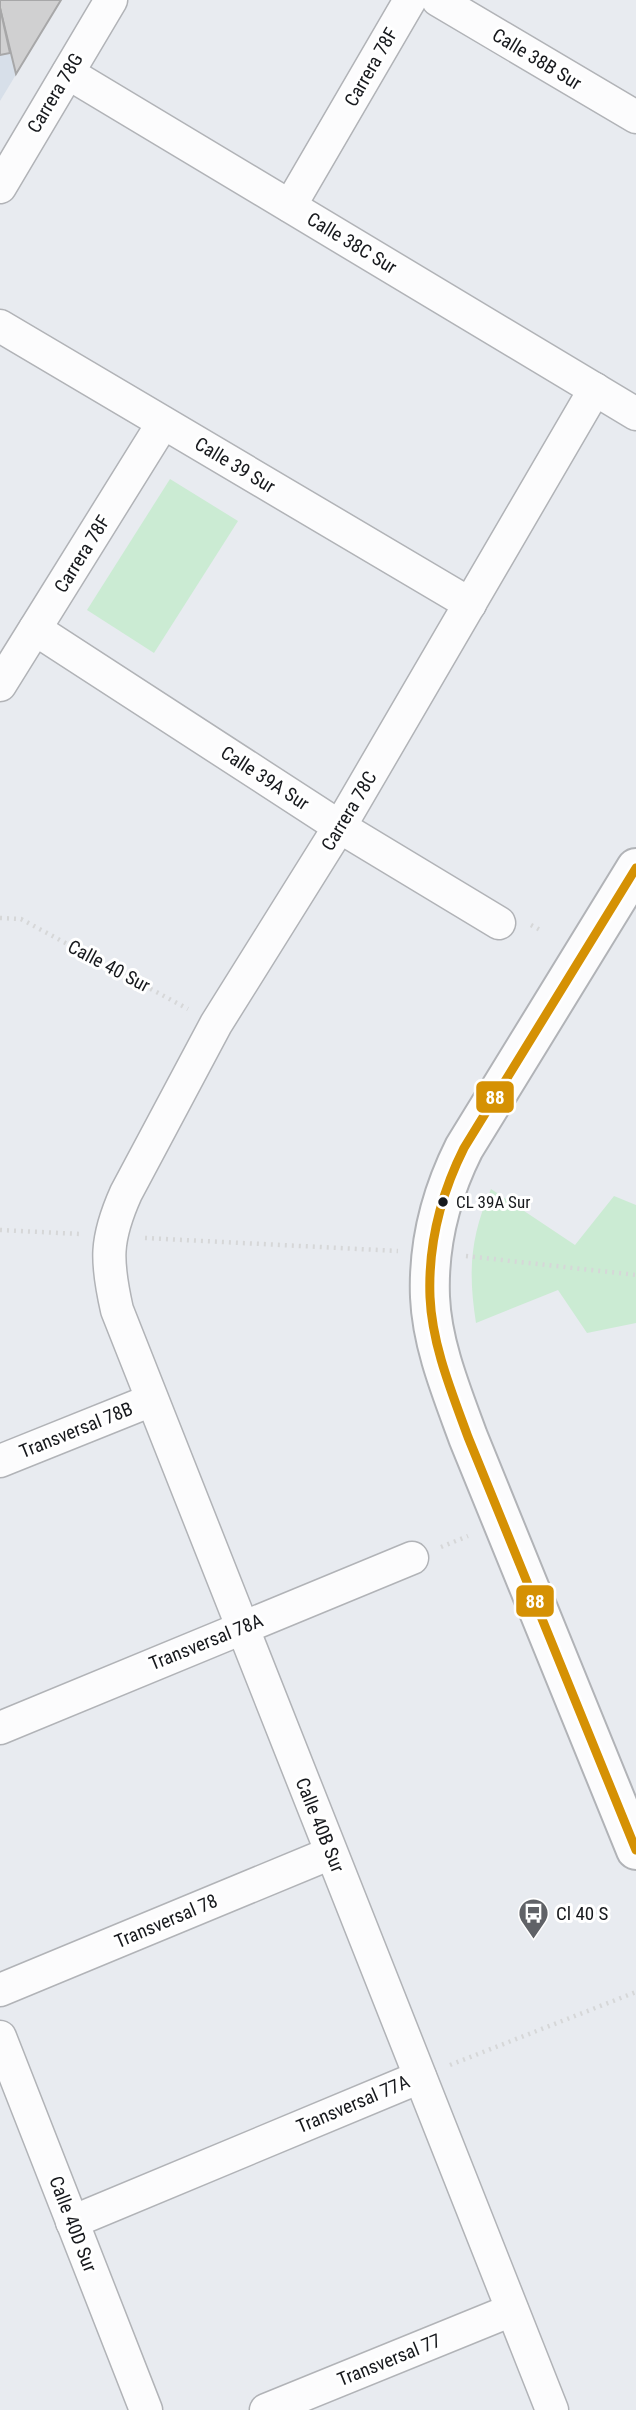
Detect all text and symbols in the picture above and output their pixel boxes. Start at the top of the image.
street label: Calle 38B Sur [488,23,586,95]
street label: Carrera 78F [339,24,403,110]
street label: Carrera 78G [22,49,88,137]
street label: Calle 38C Sur [303,207,401,279]
street label: Calle 39 Sur [191,432,280,498]
street label: Carrera 78F [49,511,115,597]
street label: Calle 39A Sur [216,741,314,815]
street label: Carrera 78C [316,767,382,855]
street label: Calle 40 Sur [64,935,154,997]
line badge: 88 [475,1080,515,1114]
text: 88 [485,1086,505,1109]
place label: CL 39A Sur [456,1192,530,1212]
marker: CL 39A Sur [436,1195,450,1209]
street label: Transversal 78B [16,1397,136,1463]
line badge: 88 [515,1584,555,1618]
text: 88 [525,1590,545,1613]
street label: Transversal 78A [146,1609,266,1675]
street label: Calle 40B Sur [291,1774,350,1876]
street label: Transversal 78 [111,1889,221,1953]
bus stop icon: Cl 40 S [516,1896,550,1940]
place label: Cl 40 S [556,1902,609,1925]
street label: Transversal 77A [293,2070,413,2138]
street label: Calle 40D Sur [44,2173,102,2275]
street label: Transversal 77 [334,2329,444,2391]

